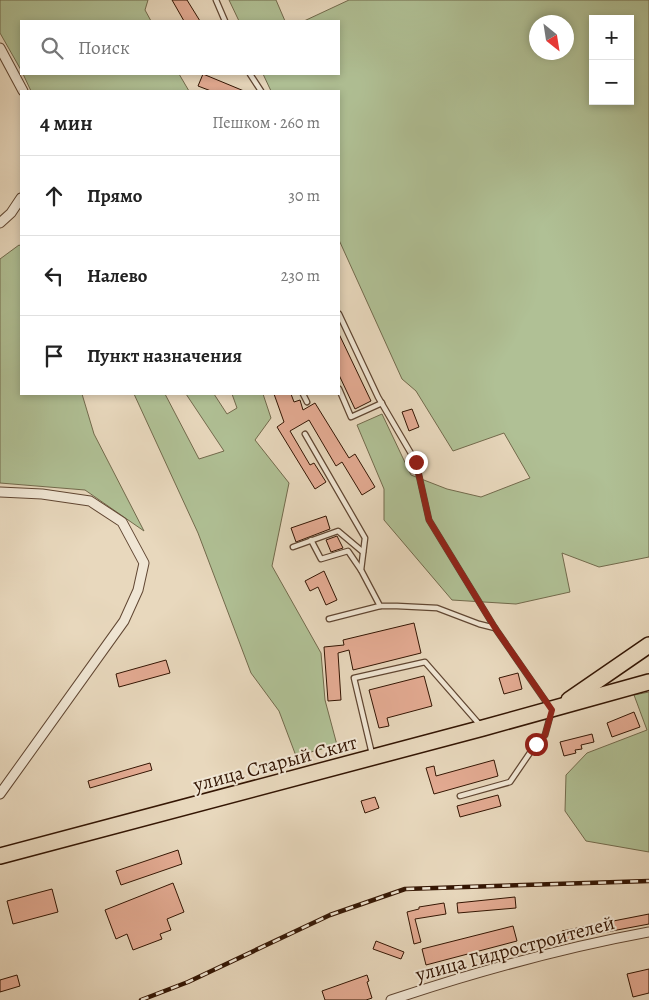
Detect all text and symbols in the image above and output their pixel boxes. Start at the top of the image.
north arrow [529,15,574,60]
map controls [589,15,634,105]
button: + [589,15,634,60]
search box [20,20,340,75]
icon: search [38,34,66,62]
text: Поиск [78,35,130,61]
button: − [589,60,634,105]
text: 4 мин [40,109,93,137]
text: Пешком · 260 m [212,112,320,134]
icon: ahead [40,182,68,210]
text: Прямо [87,183,142,209]
text: 30 m [288,185,320,207]
icon: left [40,262,68,290]
text: Налево [87,263,147,289]
text: 230 m [281,265,320,287]
icon: arrive [40,342,68,370]
text: Пункт назначения [87,343,242,369]
route end [405,451,428,474]
street label: улица Старый Скит [189,729,360,799]
route start [525,733,548,756]
street label: улица Гидростроителей [412,909,618,988]

